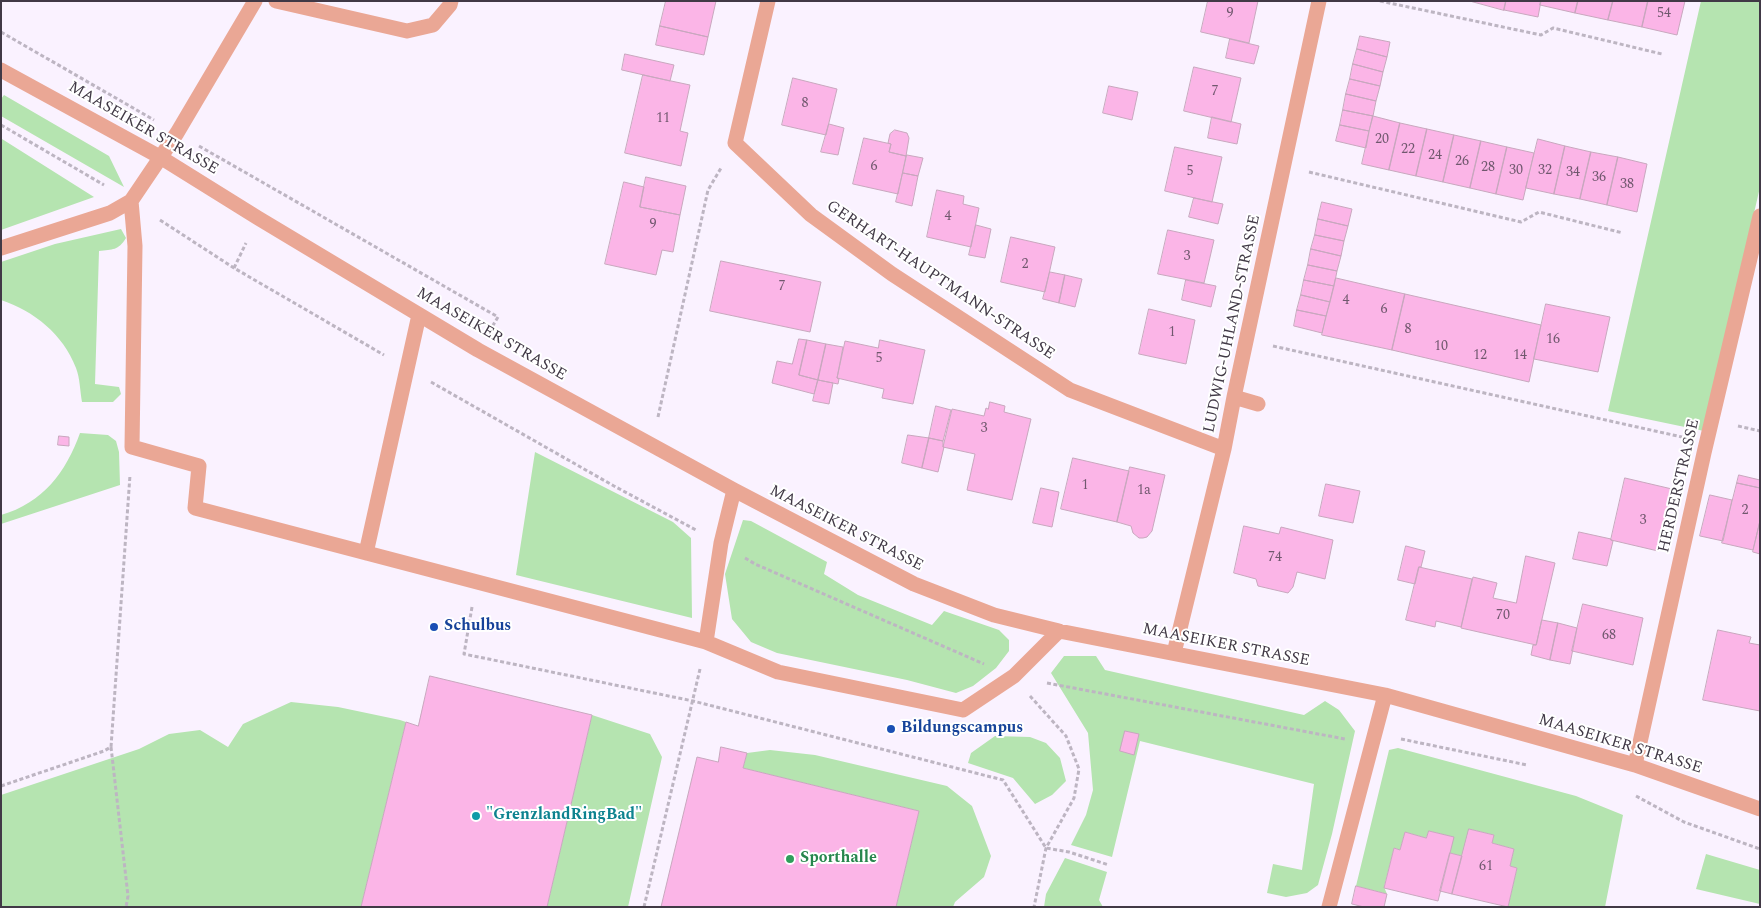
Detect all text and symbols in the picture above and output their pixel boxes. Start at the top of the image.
house number: 9 [1227,6,1233,22]
house number: 54 [1657,6,1671,22]
street label: MAASEIKER STRASSE [65,78,221,180]
house number: 7 [1212,84,1218,100]
house number: 8 [802,96,808,112]
house number: 11 [656,111,670,127]
house number: 20 [1375,132,1389,148]
house number: 22 [1401,142,1415,158]
house number: 24 [1428,148,1442,164]
house number: 26 [1455,154,1469,170]
house number: 6 [871,159,877,175]
house number: 28 [1481,160,1495,176]
house number: 30 [1509,163,1523,179]
house number: 32 [1538,163,1552,179]
house number: 5 [1187,164,1193,180]
house number: 34 [1566,165,1580,181]
house number: 36 [1592,170,1606,186]
house number: 38 [1620,177,1634,193]
street label: GERHART-HAUPTMANN-STRASSE [822,197,1058,365]
house number: 4 [945,209,951,225]
street label: LUDWIG-UHLAND-STRASSE [1200,213,1266,435]
house number: 9 [650,217,656,233]
house number: 3 [1184,249,1190,265]
house number: 2 [1022,257,1028,273]
house number: 7 [779,279,785,295]
street label: MAASEIKER STRASSE [413,284,569,386]
house number: 4 [1343,293,1349,309]
house number: 6 [1381,302,1387,318]
house number: 8 [1405,322,1411,338]
house number: 1 [1169,325,1175,341]
house number: 16 [1546,332,1560,348]
house number: 10 [1434,339,1448,355]
house number: 12 [1473,348,1487,364]
house number: 14 [1513,348,1527,364]
house number: 5 [876,351,882,367]
street label: HERDERSTRASSE [1655,417,1705,555]
house number: 3 [981,421,987,437]
house number: 1 [1082,478,1088,494]
street label: MAASEIKER STRASSE [766,482,926,576]
house number: 1a [1137,483,1151,499]
house number: 2 [1742,503,1748,519]
house number: 3 [1640,513,1646,529]
house number: 74 [1268,550,1282,566]
house number: 70 [1496,608,1510,624]
place label: Schulbus [444,617,511,637]
street label: MAASEIKER STRASSE [1141,620,1311,672]
marker: Schulbus [428,621,440,633]
house number: 68 [1602,628,1616,644]
street label: MAASEIKER STRASSE [1536,711,1704,779]
place label: Bildungscampus [901,719,1023,739]
marker: Bildungscampus [885,723,897,735]
place label: "GrenzlandRingBad" [486,806,642,826]
marker: "GrenzlandRingBad" [470,810,482,822]
place label: Sporthalle [800,849,877,869]
marker: Sporthalle [784,853,796,865]
house number: 61 [1479,859,1493,875]

